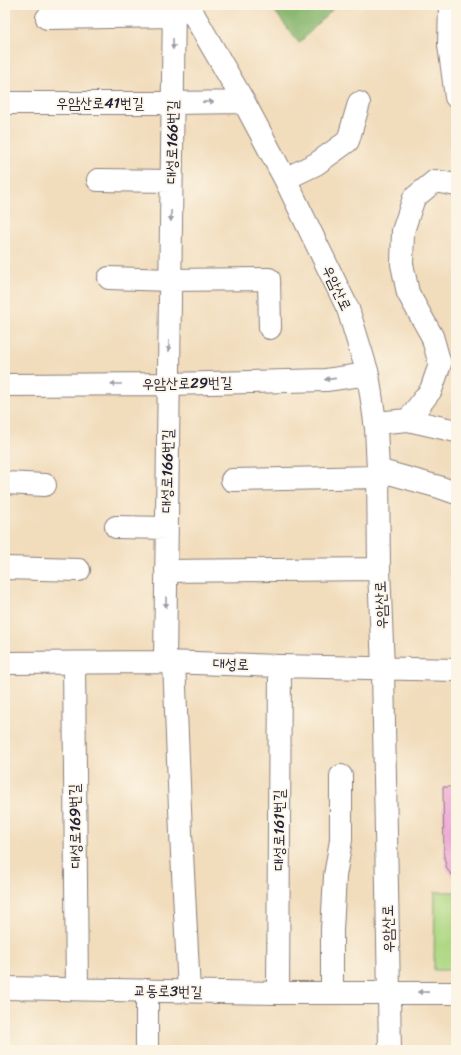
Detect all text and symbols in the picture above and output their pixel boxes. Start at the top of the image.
one-way arrow [170,38,176,51]
street label: 우암산로41번길 [56,90,144,116]
one-way arrow [202,99,215,105]
street label: 대성로166번길 [158,100,186,184]
one-way arrow [168,210,174,223]
street label: 우암산로 [315,261,359,315]
one-way arrow [166,340,172,353]
street label: 우암산로29번길 [142,369,232,397]
one-way arrow [324,376,336,382]
one-way arrow [109,381,122,387]
street label: 대성로166번길 [153,429,181,513]
street label: 우암산로 [367,580,395,630]
one-way arrow [163,596,169,609]
street label: 대성로 [212,650,250,678]
street label: 대성로169번길 [61,784,89,868]
street label: 대성로161번길 [266,789,292,871]
street label: 우암산로 [375,905,401,953]
street label: 교동로3번길 [133,977,203,1005]
one-way arrow [416,989,429,995]

